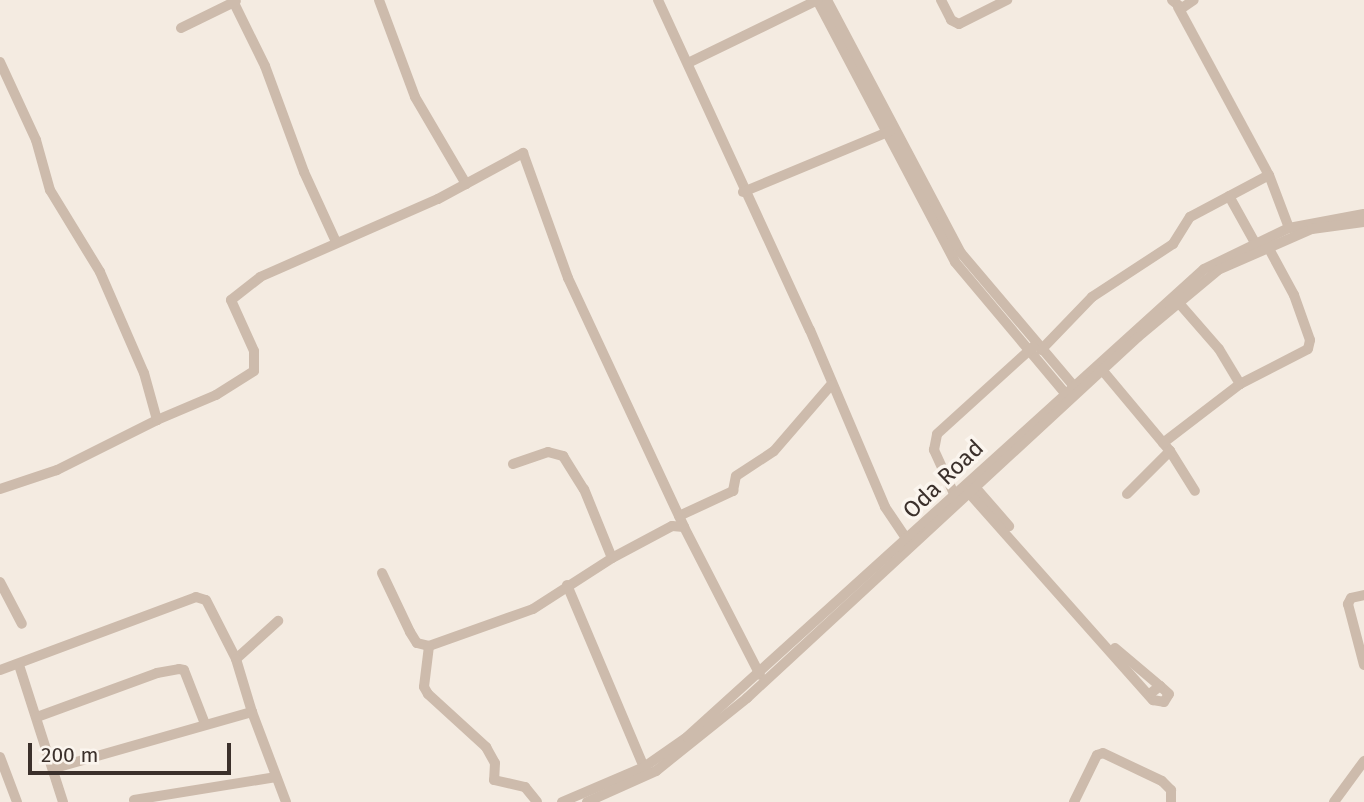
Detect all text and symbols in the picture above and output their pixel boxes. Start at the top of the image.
street label: Oda Road [897,434,989,524]
scale bar [32,728,234,772]
text: 200 m [41,742,98,768]

